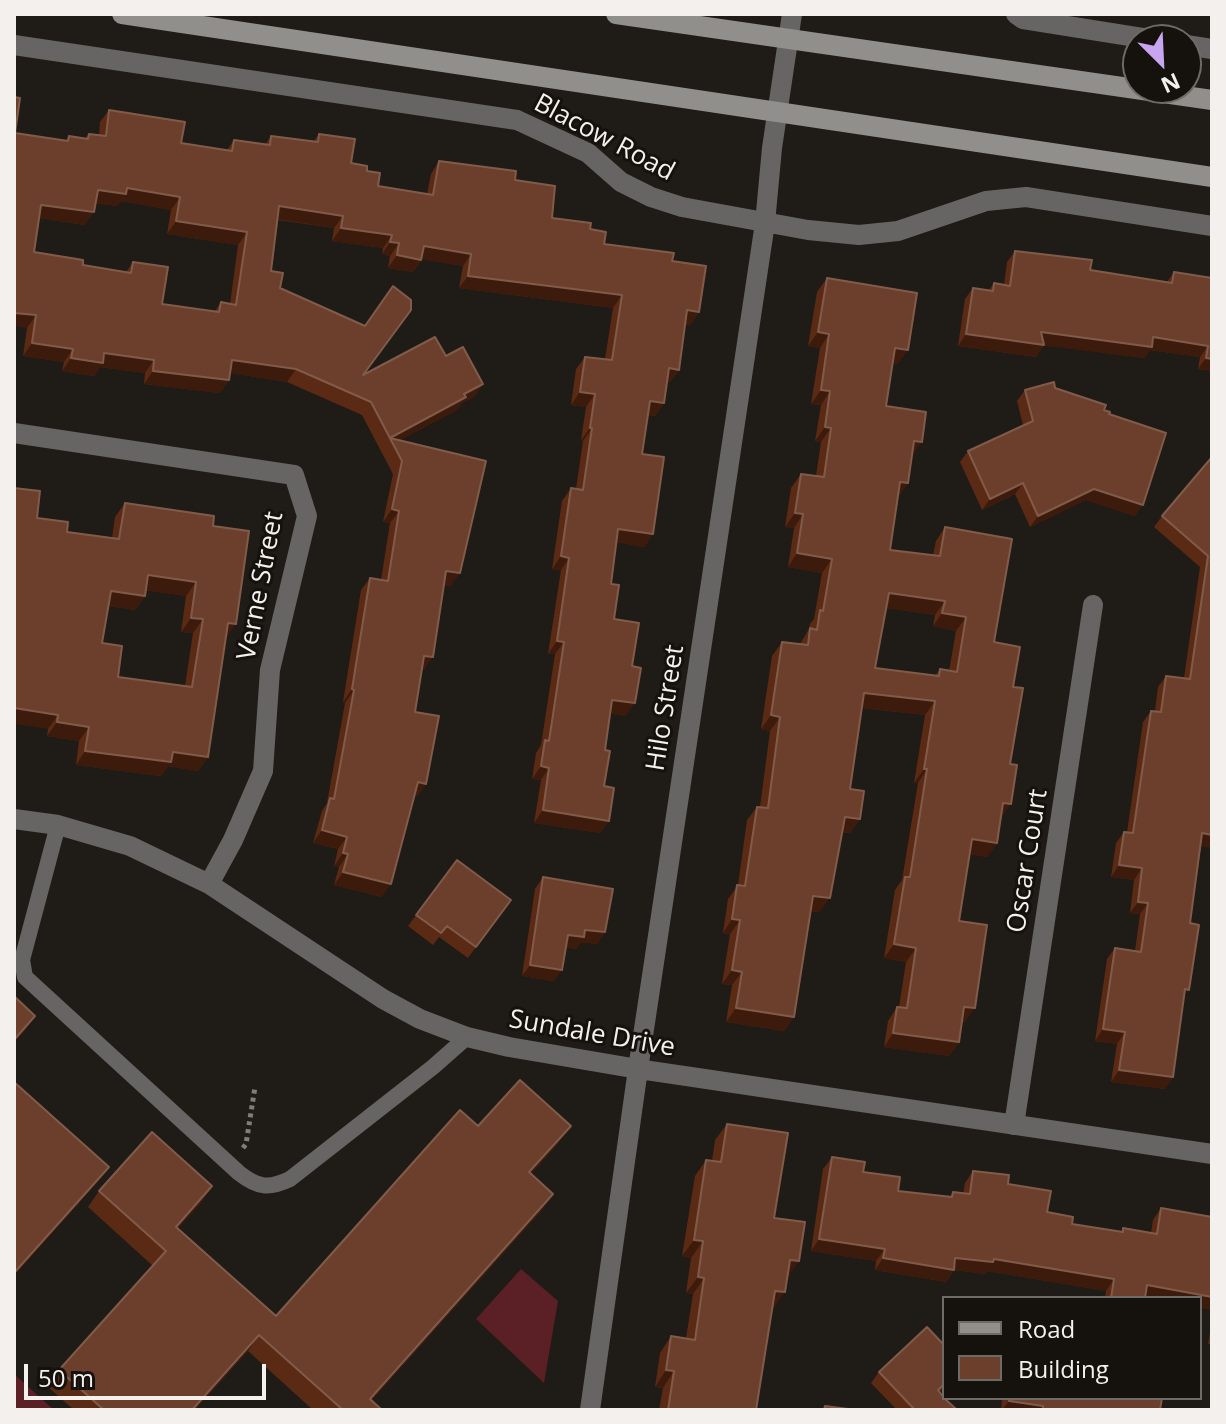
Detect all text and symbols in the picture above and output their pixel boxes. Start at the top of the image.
north arrow [1122,24,1202,104]
text: N [1157,67,1185,101]
street label: Blacow Road [528,88,680,188]
street label: Verne Street [231,509,291,663]
street label: Hilo Street [641,643,691,773]
street label: Oscar Court [1001,787,1055,935]
street label: Sundale Drive [507,1004,677,1064]
legend [942,1296,1202,1400]
text: Road [1018,1312,1075,1345]
scale bar [28,1348,270,1398]
text: Building [1018,1352,1109,1385]
text: 50 m [38,1361,94,1394]

